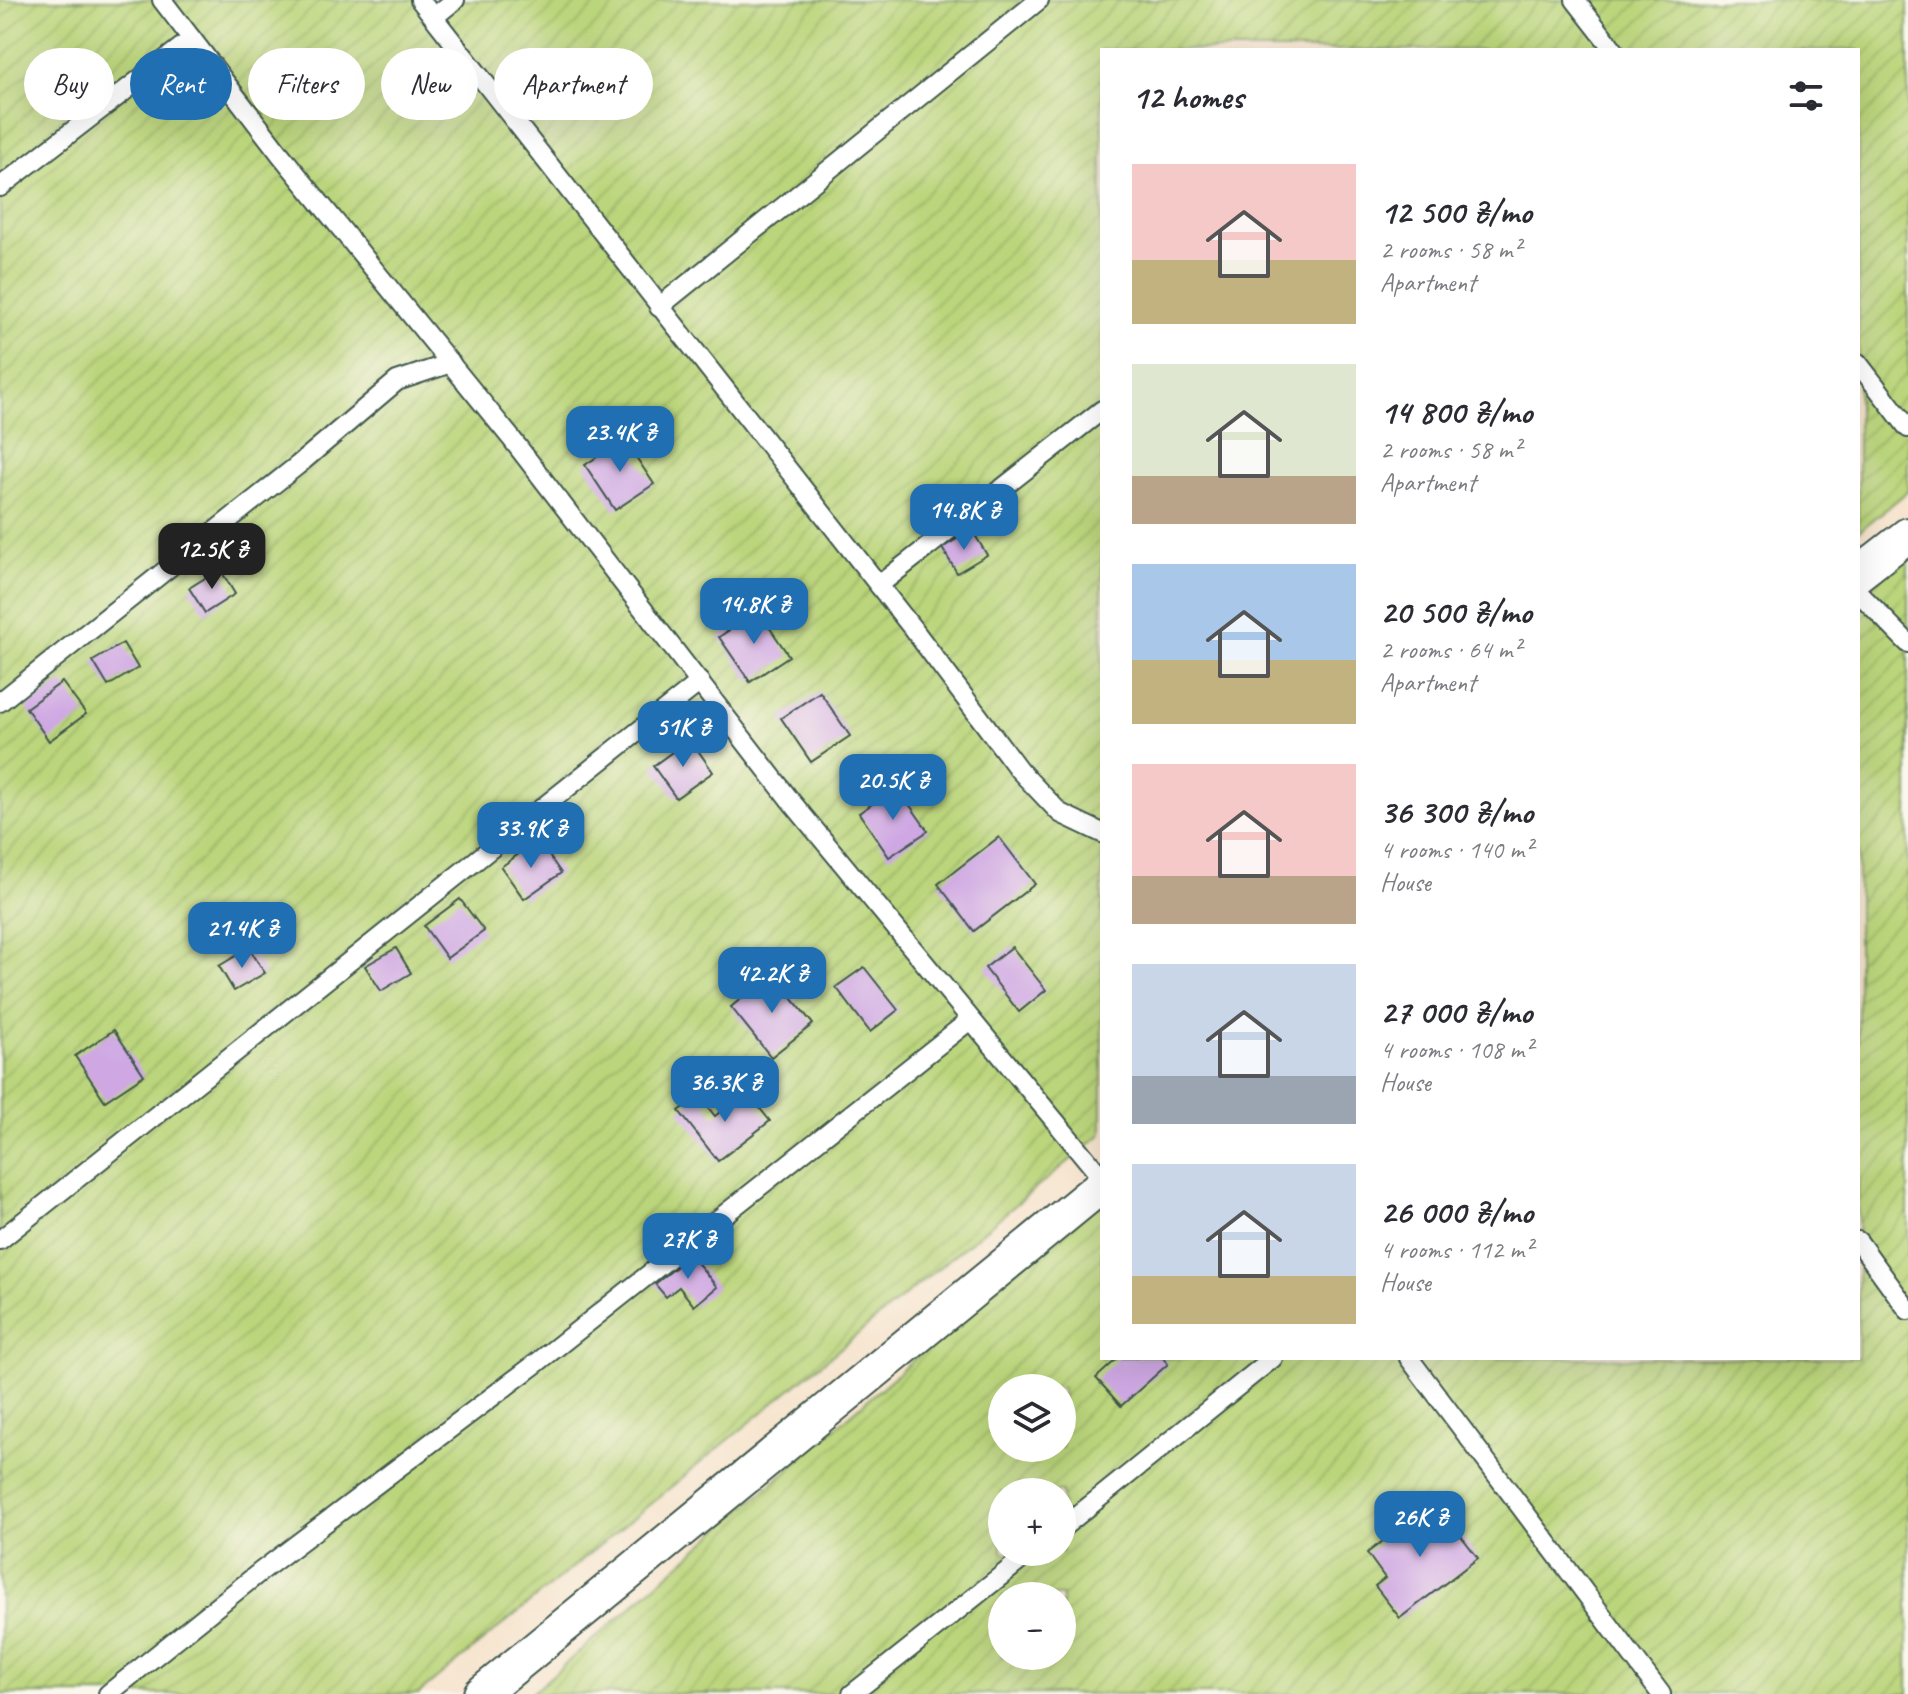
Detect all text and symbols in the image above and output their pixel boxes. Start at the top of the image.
chip: Buy [24,48,114,120]
chip: Rent [130,48,232,120]
chip: Filters [248,48,365,120]
chip: New [381,48,478,120]
chip: Apartment [494,48,653,120]
icon: filters [1784,74,1828,118]
text: 12 homes [1132,75,1243,118]
text: 12 500 ₴/mo [1380,190,1532,233]
icon: home [1196,196,1292,292]
text: 2 rooms · 58 m² [1380,233,1521,266]
text: Apartment [1380,266,1476,299]
text: 14 800 ₴/mo [1380,390,1532,433]
icon: home [1196,396,1292,492]
pin: 23.4K ₴ [546,406,694,474]
text: 23.4K ₴ [584,415,656,448]
text: 2 rooms · 58 m² [1380,433,1521,466]
text: Apartment [1380,466,1476,499]
pin: 14.8K ₴ [890,484,1038,552]
text: 14.8K ₴ [928,493,1000,526]
pin: 12.5K ₴ [138,523,286,591]
text: 12.5K ₴ [176,532,248,565]
pin: 14.8K ₴ [680,578,828,646]
text: 14.8K ₴ [718,587,790,620]
text: 20 500 ₴/mo [1380,590,1532,633]
icon: home [1196,596,1292,692]
text: 2 rooms · 64 m² [1380,633,1521,666]
text: Apartment [1380,666,1476,699]
pin: 51K ₴ [627,701,739,769]
text: 51K ₴ [656,710,710,743]
pin: 20.5K ₴ [819,754,967,822]
text: 20.5K ₴ [857,763,929,796]
text: 36 300 ₴/mo [1380,790,1533,833]
icon: home [1196,796,1292,892]
pin: 33.9K ₴ [457,802,605,870]
text: 33.9K ₴ [495,811,567,844]
text: 4 rooms · 140 m² [1380,833,1532,866]
text: House [1380,866,1431,899]
pin: 21.4K ₴ [168,902,316,970]
text: 21.4K ₴ [206,911,278,944]
pin: 42.2K ₴ [698,947,846,1015]
text: 42.2K ₴ [736,956,808,989]
text: 27 000 ₴/mo [1380,990,1532,1033]
icon: home [1196,996,1292,1092]
text: 4 rooms · 108 m² [1380,1033,1532,1066]
pin: 36.3K ₴ [651,1056,799,1124]
text: 36.3K ₴ [689,1065,761,1098]
text: House [1380,1066,1431,1099]
text: 26 000 ₴/mo [1380,1190,1533,1233]
icon: home [1196,1196,1292,1292]
pin: 27K ₴ [632,1213,744,1281]
text: 27K ₴ [661,1222,715,1255]
text: 4 rooms · 112 m² [1380,1233,1532,1266]
text: House [1380,1266,1431,1299]
map controls [988,1374,1076,1670]
button: layers [988,1374,1076,1462]
button: + [988,1478,1076,1566]
pin: 26K ₴ [1364,1491,1476,1559]
text: 26K ₴ [1392,1500,1448,1533]
button: − [988,1582,1076,1670]

